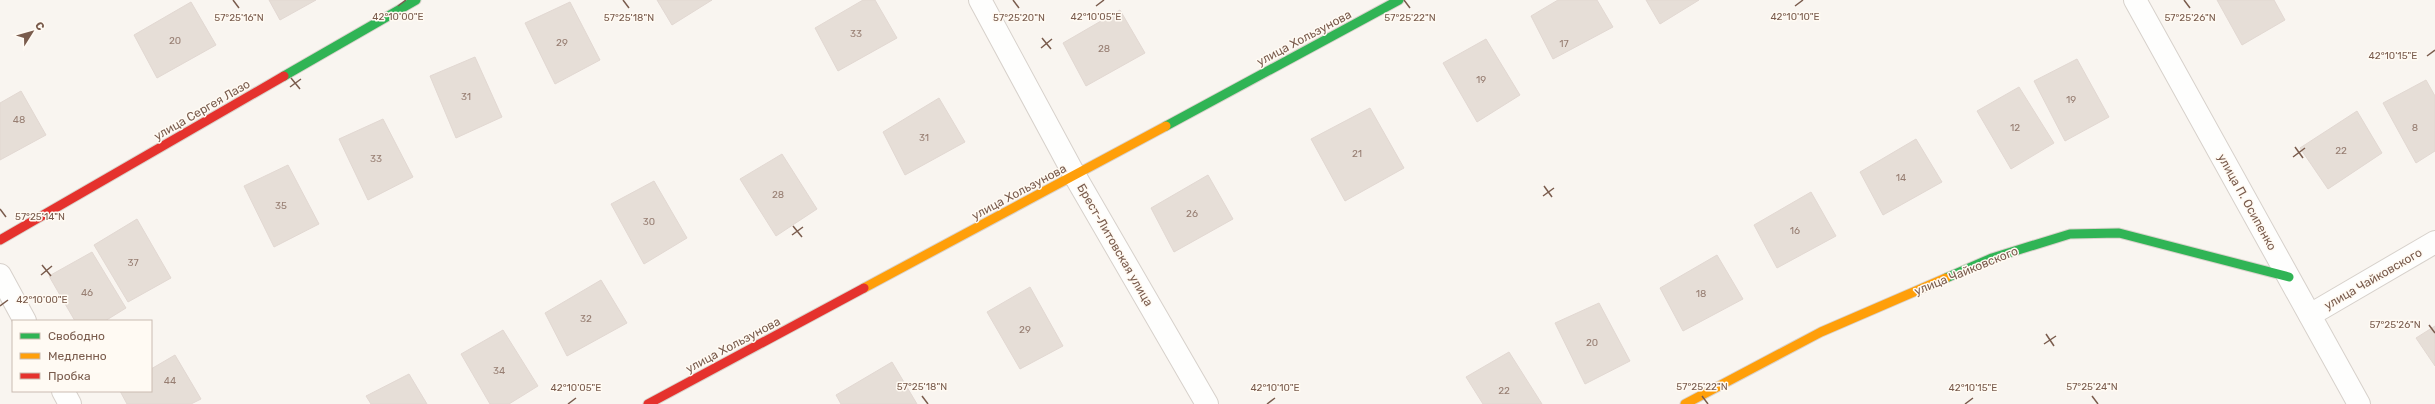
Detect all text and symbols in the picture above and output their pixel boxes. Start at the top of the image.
street label: улица Хользунова [1254,7,1354,69]
text: 42°10'00"E [372,11,424,23]
text: 42°10'05"E [1071,11,1121,23]
text: 42°10'10"E [1770,11,1820,23]
north arrow [12,12,52,52]
text: 57°25'16"N [214,12,264,24]
text: 57°25'18"N [604,12,654,24]
text: 57°25'20"N [993,12,1045,24]
text: 57°25'22"N [1384,12,1436,24]
text: 57°25'26"N [2164,12,2216,24]
text: С [32,19,47,33]
house number: 33 [850,28,862,40]
house number: 20 [169,35,181,47]
house number: 29 [556,37,568,49]
house number: 17 [1559,38,1569,50]
house number: 28 [1098,43,1110,55]
text: 42°10'15"E [2369,50,2417,62]
house number: 19 [1476,74,1486,86]
street label: улица Сергея Лазо [151,77,253,143]
house number: 31 [461,91,471,103]
house number: 19 [2066,94,2076,106]
house number: 48 [13,114,25,126]
house number: 12 [2010,122,2020,134]
house number: 8 [2412,122,2418,134]
house number: 31 [919,132,929,144]
house number: 22 [2335,145,2347,157]
house number: 21 [1352,148,1362,160]
street label: улица П. Осипенко [2215,151,2279,253]
house number: 33 [370,153,382,165]
street label: улица Хользунова [969,161,1069,223]
house number: 14 [1896,172,1906,184]
street label: Брест-Литовская улица [1074,181,1156,309]
house number: 28 [772,189,784,201]
house number: 35 [275,200,287,212]
house number: 26 [1186,208,1198,220]
text: 57°25'14"N [15,211,65,223]
house number: 30 [643,216,655,228]
house number: 16 [1790,225,1800,237]
street label: улица Чайковского [1912,244,2020,298]
street label: улица Чайковского [2322,245,2424,313]
house number: 37 [127,257,139,269]
house number: 46 [81,287,93,299]
house number: 18 [1696,288,1706,300]
text: 42°10'00"E [16,294,68,306]
house number: 32 [580,313,592,325]
street label: улица Хользунова [683,314,783,376]
text: 57°25'26"N [2369,319,2421,331]
legend [12,320,152,392]
house number: 29 [1019,324,1031,336]
text: Свободно [48,329,105,343]
house number: 20 [1586,337,1598,349]
text: Медленно [48,349,107,363]
house number: 34 [493,365,505,377]
text: Пробка [48,369,91,383]
house number: 44 [164,375,176,387]
text: 57°25'18"N [897,381,947,393]
text: 57°25'22"N [1676,381,1728,393]
text: 57°25'24"N [2066,381,2118,393]
text: 42°10'05"E [551,382,601,394]
text: 42°10'10"E [1250,382,1300,394]
text: 42°10'15"E [1949,382,1997,394]
house number: 22 [1498,385,1510,397]

